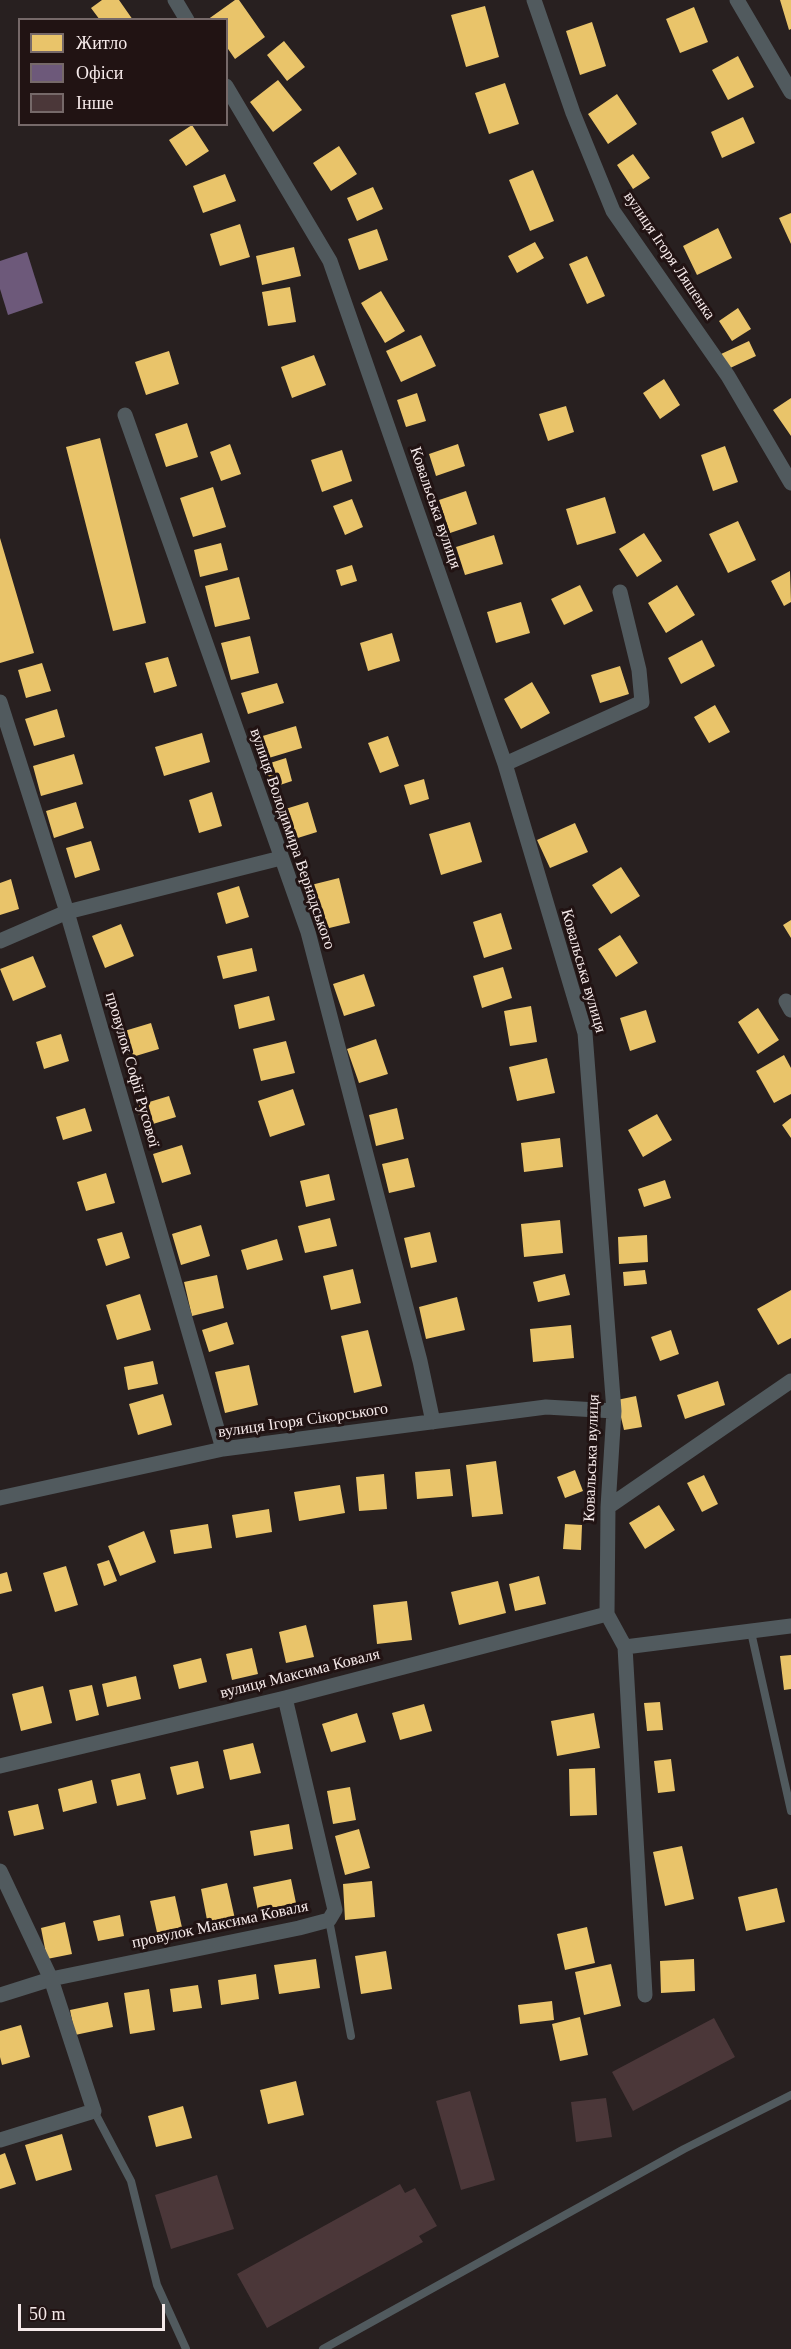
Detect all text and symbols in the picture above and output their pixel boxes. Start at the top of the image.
legend [18,18,228,126]
text: Житло [76,33,127,53]
text: Офіси [76,63,123,83]
text: Інше [76,93,113,113]
street label: вулиця Ігоря Ляшенка [619,188,719,324]
street label: Ковальська вулиця [405,445,465,571]
street label: вулиця Володимира Вернадського [245,726,339,952]
street label: Ковальська вулиця [556,907,610,1035]
street label: провулок Софії Русової [101,990,163,1150]
street label: Ковальська вулиця [580,1394,604,1522]
street label: вулиця Ігоря Сікорського [217,1400,389,1442]
street label: вулиця Максима Коваля [218,1645,382,1703]
street label: провулок Максима Коваля [130,1897,310,1953]
scale bar [21,2292,168,2330]
text: 50 m [29,2304,66,2324]

